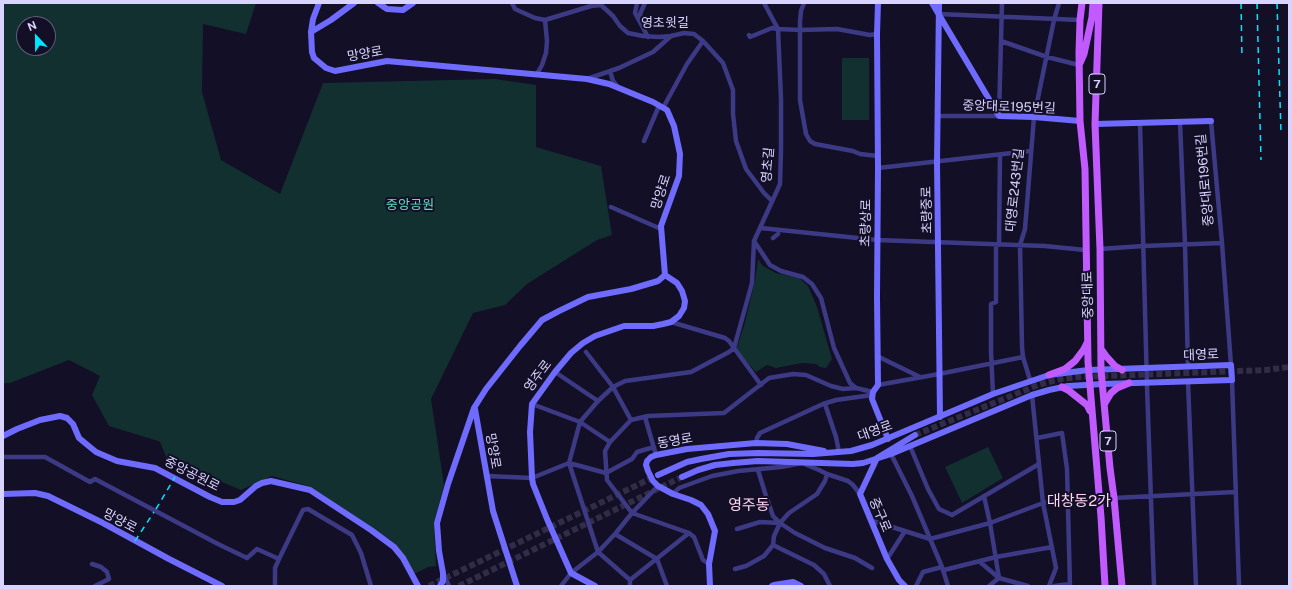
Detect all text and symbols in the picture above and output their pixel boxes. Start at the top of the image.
street label: 영초윗길 [641,15,689,31]
north arrow [16,16,56,56]
text: N [26,19,38,33]
street label: 망양로 [346,43,384,65]
road number: 7 [1089,74,1105,94]
street label: 중앙대로195번길 [962,98,1056,116]
street label: 중앙대로196번길 [1193,133,1217,227]
street label: 영초길 [759,146,777,184]
street label: 대영로243번길 [1003,147,1027,233]
street label: 망양로 [648,173,674,211]
street label: 초량중로 [919,186,935,234]
park label: 중앙공원 [386,197,434,213]
street label: 초량상로 [858,199,874,247]
street label: 중앙대로 [1080,271,1096,319]
street label: 대영로 [1183,347,1219,363]
street label: 영주로 [521,357,555,395]
street label: 대영로 [855,418,895,444]
street label: 동영로 [656,430,694,452]
road number: 7 [1100,431,1116,451]
street label: 망양로 [482,432,504,470]
street label: 중앙공원로 [162,453,222,495]
district label: 대창동2가 [1047,492,1111,510]
street label: 중구로 [866,495,894,535]
district label: 영주동 [728,496,770,514]
street label: 망양로 [100,506,140,536]

